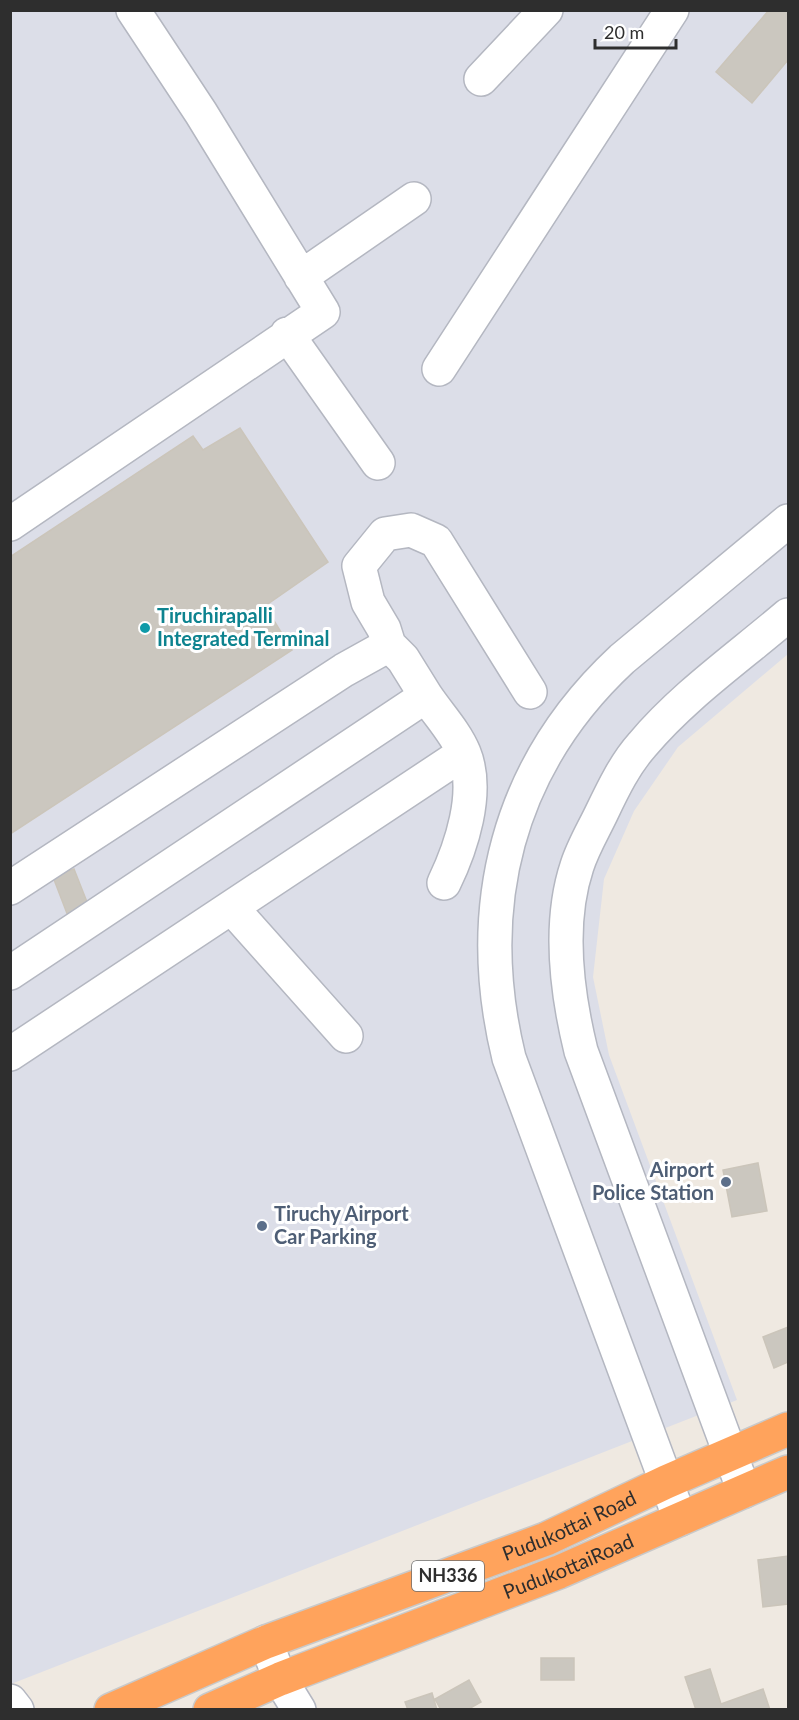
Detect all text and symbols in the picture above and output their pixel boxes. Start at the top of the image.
scale bar [595,12,676,50]
text: 20 m [604,21,644,43]
place label: Tiruchirapalli Integrated Terminal [157,603,329,650]
marker: Tiruchirapalli Integrated Terminal [138,621,152,635]
place label: Airport Police Station [592,1157,715,1204]
marker: Airport Police Station [719,1175,733,1189]
place label: Tiruchy Airport Car Parking [274,1201,409,1248]
marker: Tiruchy Airport Car Parking [255,1219,269,1233]
street label: Pudukottai Road [499,1485,640,1565]
street label: PudukottaiRoad [499,1528,637,1603]
road number: NH336 [412,1561,484,1591]

